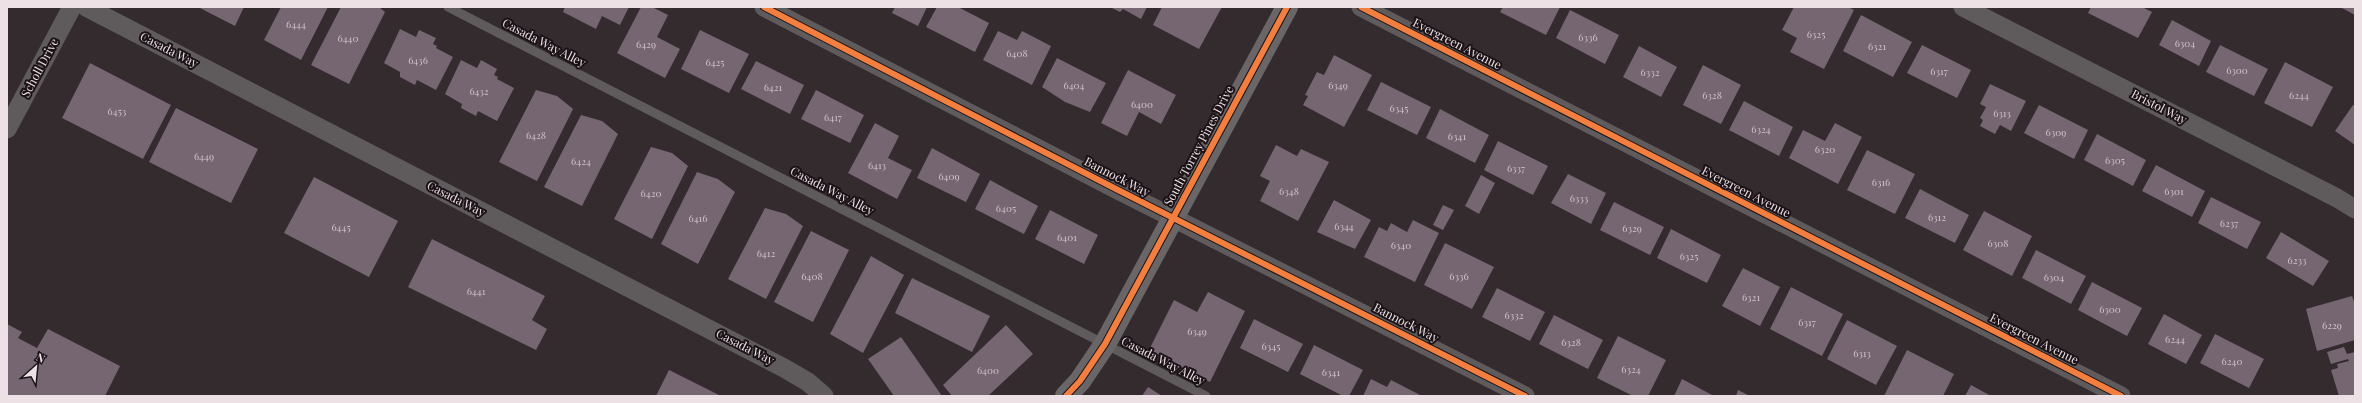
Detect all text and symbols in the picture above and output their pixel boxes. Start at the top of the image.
street label: Casada Way Alley [500,14,589,70]
street label: Evergreen Avenue [1410,14,1504,72]
house number: 6444 [286,17,306,31]
house number: 6325 [1807,27,1825,41]
street label: Casada Way [138,28,201,71]
house number: 6336 [1578,30,1598,44]
house number: 6440 [337,31,359,45]
street label: Scholl Drive [17,35,61,100]
house number: 6304 [2175,36,2195,50]
house number: 6429 [636,37,656,51]
house number: 6321 [1868,39,1886,53]
house number: 6408 [1006,46,1028,60]
house number: 6436 [408,53,428,67]
house number: 6425 [705,55,725,69]
house number: 6300 [2226,63,2248,77]
house number: 6317 [1930,64,1948,78]
house number: 6332 [1641,65,1660,79]
house number: 6404 [1063,78,1085,92]
house number: 6349 [1328,78,1348,92]
house number: 6421 [764,80,783,94]
street label: South Torrey Pines Drive [1160,83,1237,209]
house number: 6432 [469,84,489,98]
street label: Bristol Way [2129,85,2190,127]
house number: 6328 [1702,88,1722,102]
house number: 6244 [2289,88,2309,102]
house number: 6400 [1131,97,1153,111]
house number: 6345 [1390,101,1408,115]
house number: 6453 [108,104,127,118]
house number: 6313 [1993,106,2011,120]
house number: 6417 [824,110,842,124]
house number: 6324 [1751,122,1771,136]
house number: 6309 [2046,125,2066,139]
house number: 6428 [526,128,546,142]
house number: 6341 [1448,129,1466,143]
house number: 6320 [1815,142,1835,156]
house number: 6449 [194,149,214,163]
street label: Bannock Way [1082,153,1153,199]
house number: 6305 [2105,153,2125,167]
house number: 6424 [571,154,591,168]
house number: 6413 [868,158,887,172]
house number: 6337 [1507,161,1525,175]
street label: Casada Way Alley [788,162,877,218]
street label: Evergreen Avenue [1699,162,1793,220]
house number: 6409 [938,169,960,183]
house number: 6316 [1872,175,1890,189]
street label: Casada Way [425,177,488,220]
house number: 6348 [1279,184,1299,198]
house number: 6301 [2164,184,2184,198]
house number: 6420 [641,186,661,200]
house number: 6333 [1570,191,1589,205]
house number: 6405 [996,201,1016,215]
house number: 6312 [1928,210,1946,224]
house number: 6416 [689,211,707,225]
house number: 6237 [2220,216,2238,230]
house number: 6344 [1334,219,1354,233]
house number: 6445 [331,220,351,234]
house number: 6329 [1622,221,1642,235]
house number: 6401 [1057,230,1077,244]
house number: 6308 [1988,236,2008,250]
house number: 6340 [1391,238,1411,252]
house number: 6412 [757,246,776,260]
house number: 6325 [1680,249,1698,263]
house number: 6233 [2288,253,2307,267]
house number: 6408 [801,269,823,283]
house number: 6336 [1449,269,1469,283]
house number: 6304 [2044,270,2064,284]
house number: 6441 [467,284,486,298]
house number: 6321 [1742,290,1760,304]
street label: Bannock Way [1371,299,1442,345]
house number: 6300 [2099,302,2121,316]
house number: 6332 [1505,308,1524,322]
street label: Evergreen Avenue [1987,309,2081,367]
house number: 6317 [1798,315,1816,329]
house number: 6229 [2322,318,2342,332]
house number: 6349 [1187,324,1207,338]
street label: Casada Way [714,325,777,368]
street label: Casada Way Alley [1119,332,1208,388]
house number: 6244 [2165,332,2185,346]
house number: 6328 [1561,335,1581,349]
house number: 6345 [1262,339,1280,353]
house number: 6313 [1853,346,1871,360]
north arrow [16,347,56,387]
text: N [34,349,48,366]
house number: 6240 [2222,354,2242,368]
house number: 6324 [1621,362,1641,376]
house number: 6400 [977,363,999,377]
house number: 6341 [1322,365,1340,379]

